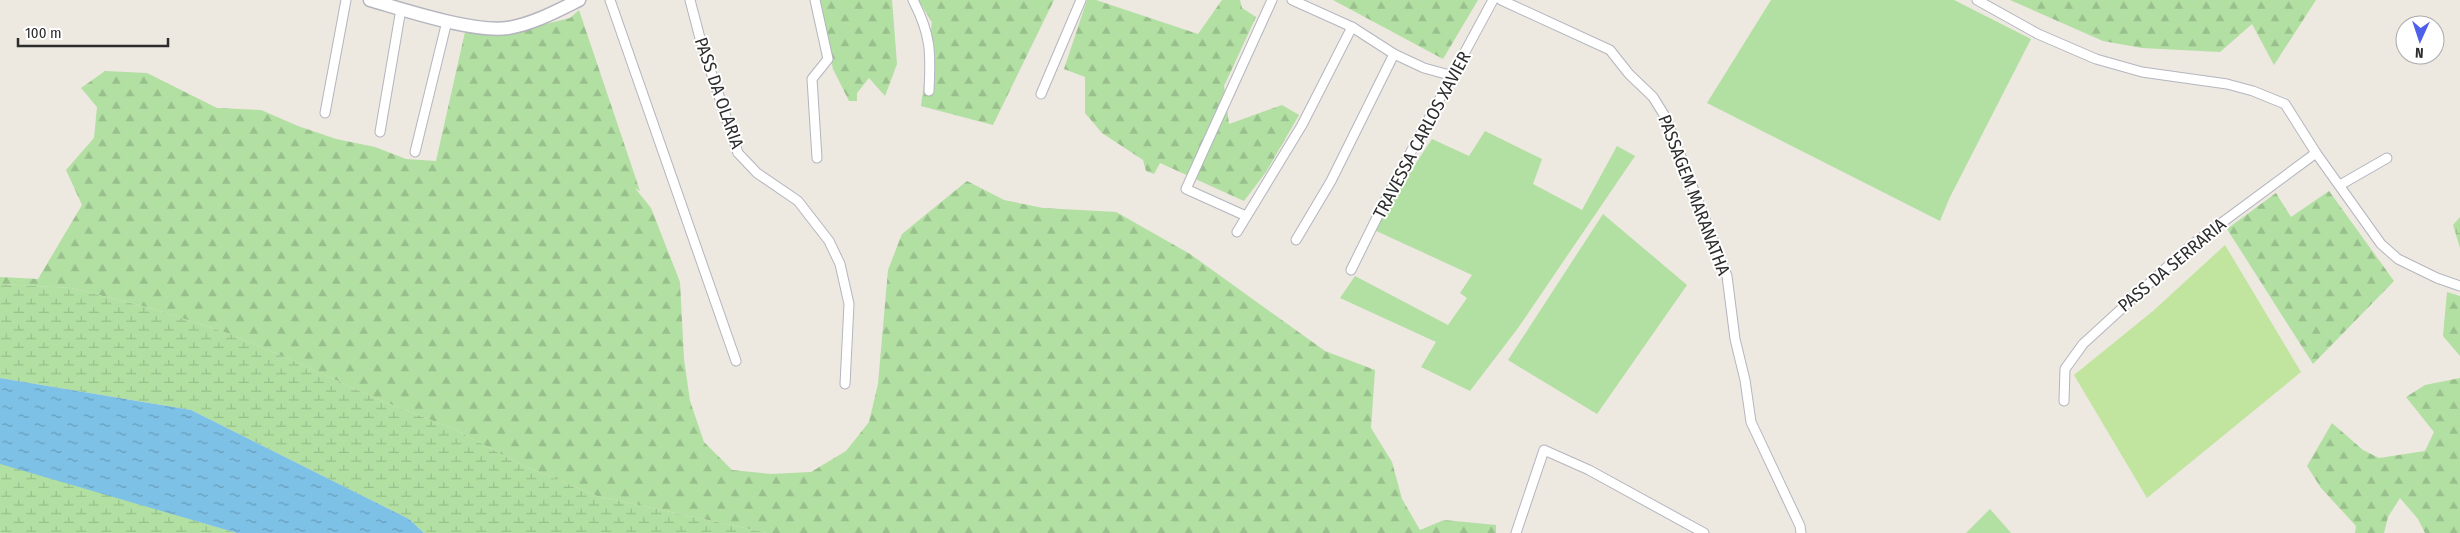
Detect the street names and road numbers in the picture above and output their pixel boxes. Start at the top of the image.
street label: PASS DA OLARIA [690,34,749,152]
street label: TRAVESSA CARLOS XAVIER [1369,47,1476,222]
street label: PASSAGEM MARANATHA [1653,112,1735,279]
street label: PASS DA SERRARIA [2114,213,2231,317]

